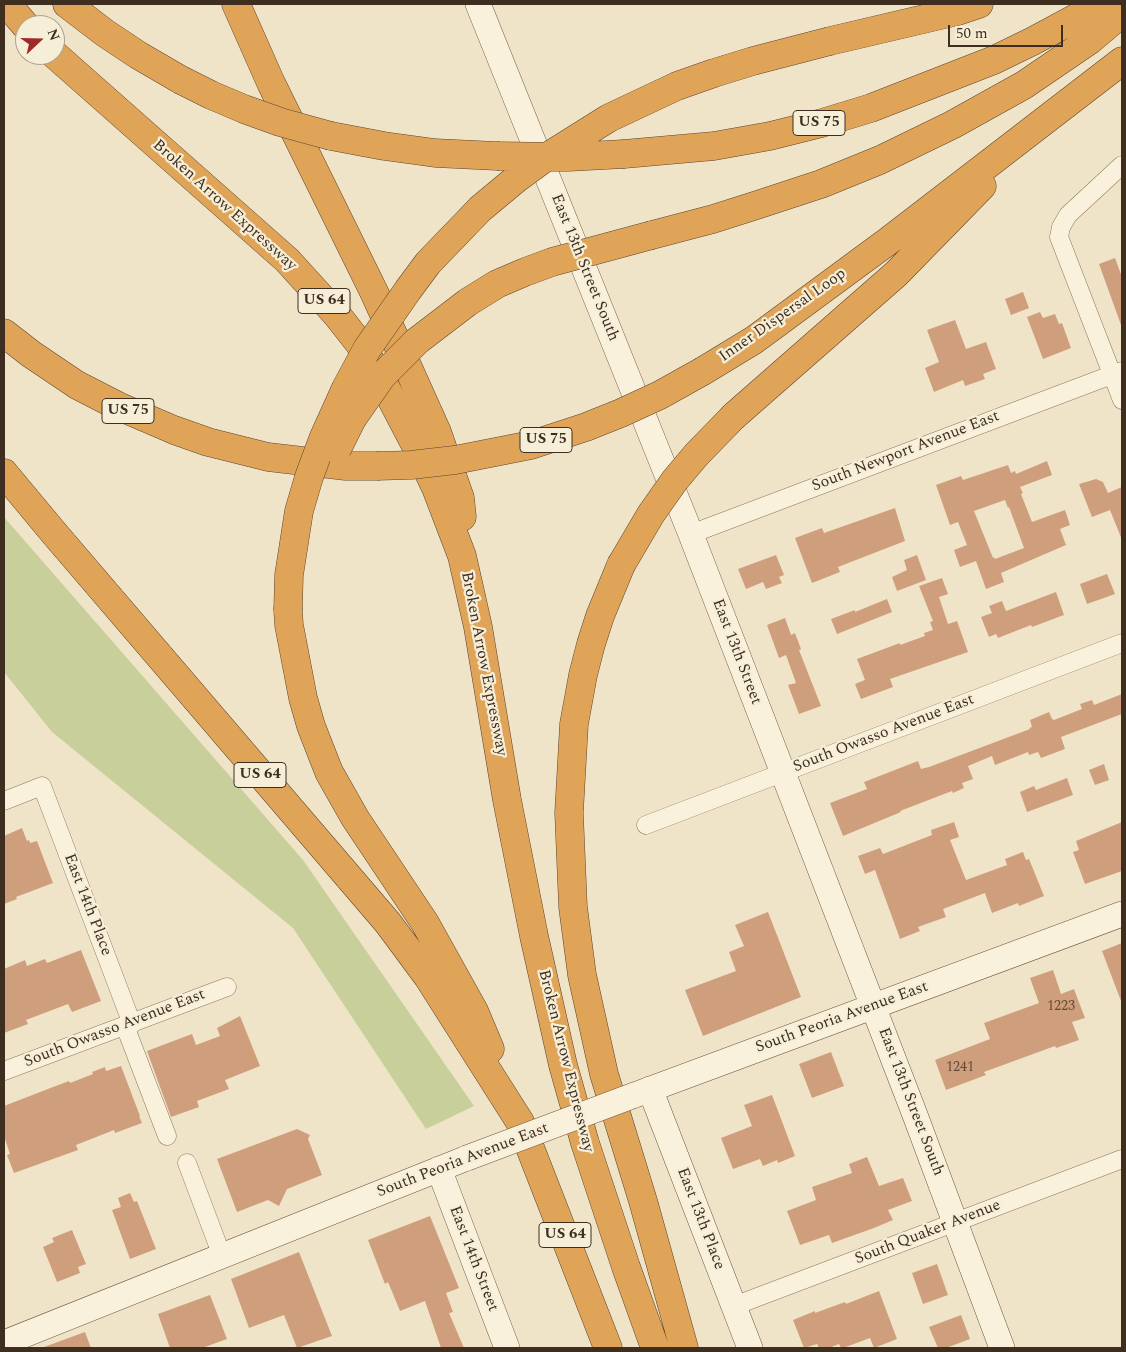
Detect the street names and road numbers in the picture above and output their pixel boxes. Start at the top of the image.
road number: US 75 [793,110,845,136]
street label: Broken Arrow Expressway [148,136,300,276]
street label: East 13th Street South [546,192,622,344]
street label: Inner Dispersal Loop [716,265,850,367]
road number: US 64 [298,288,350,314]
road number: US 75 [102,398,154,424]
street label: South Newport Avenue East [810,407,1002,497]
road number: US 75 [520,428,572,452]
street label: Broken Arrow Expressway [456,570,510,758]
street label: East 13th Street [707,596,765,708]
street label: South Owasso Avenue East [791,691,977,777]
road number: US 64 [234,762,286,788]
street label: East 14th Place [59,851,115,959]
street label: Broken Arrow Expressway [533,968,597,1154]
street label: South Peoria Avenue East [753,978,931,1058]
street label: South Owasso Avenue East [22,986,208,1072]
street label: East 13th Street South [873,1025,947,1179]
street label: South Peoria Avenue East [374,1119,552,1203]
street label: East 13th Place [672,1165,728,1273]
street label: South Quaker Avenue [852,1196,1004,1270]
street label: East 14th Street [444,1203,502,1315]
road number: US 64 [539,1222,591,1248]

